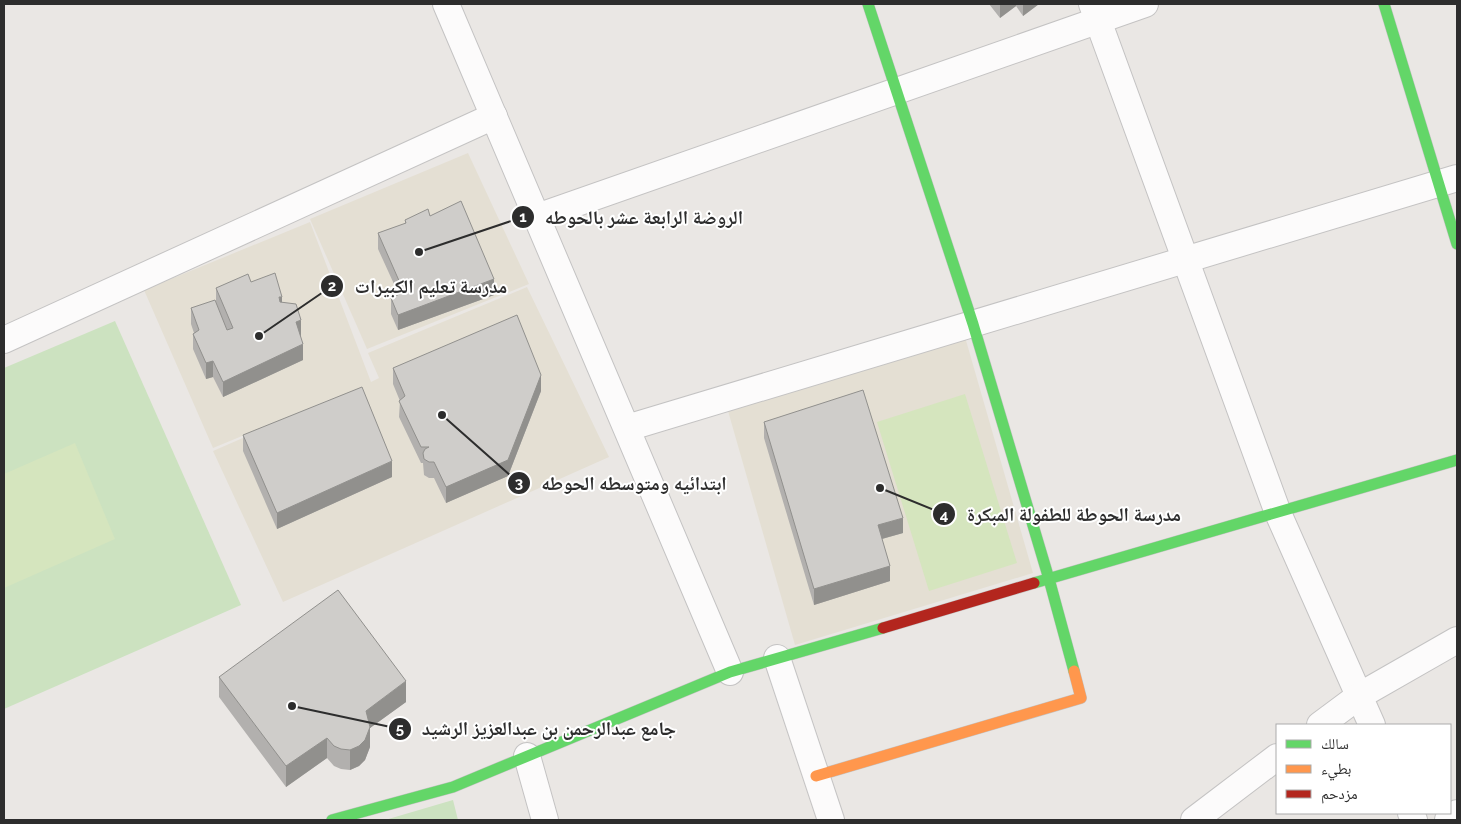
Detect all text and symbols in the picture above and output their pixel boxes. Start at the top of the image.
callout: الروضة الرابعة عشر بالحوطه [510,200,753,234]
text: الروضة الرابعة عشر بالحوطه [545,206,743,229]
text: 1 [519,208,527,226]
callout: مدرسة تعليم الكبيرات [320,269,518,303]
text: مدرسة تعليم الكبيرات [355,275,507,299]
text: 2 [328,277,336,295]
callout: ابتدائيه ومتوسطه الحوطه [506,466,737,500]
text: ابتدائيه ومتوسطه الحوطه [541,472,727,495]
text: 3 [515,474,523,492]
callout: مدرسة الحوطة للطفولة المبكرة [931,497,1191,531]
text: مدرسة الحوطة للطفولة المبكرة [967,503,1181,526]
text: 4 [940,506,949,524]
callout: جامع عبدالرحمن بن عبدالعزيز الرشيد [387,712,686,746]
text: جامع عبدالرحمن بن عبدالعزيز الرشيد [422,717,676,741]
text: 5 [396,720,404,738]
legend [1276,724,1451,814]
text: سالك [1321,735,1349,753]
text: بطيء [1321,760,1351,781]
text: مزدحم [1321,785,1358,804]

